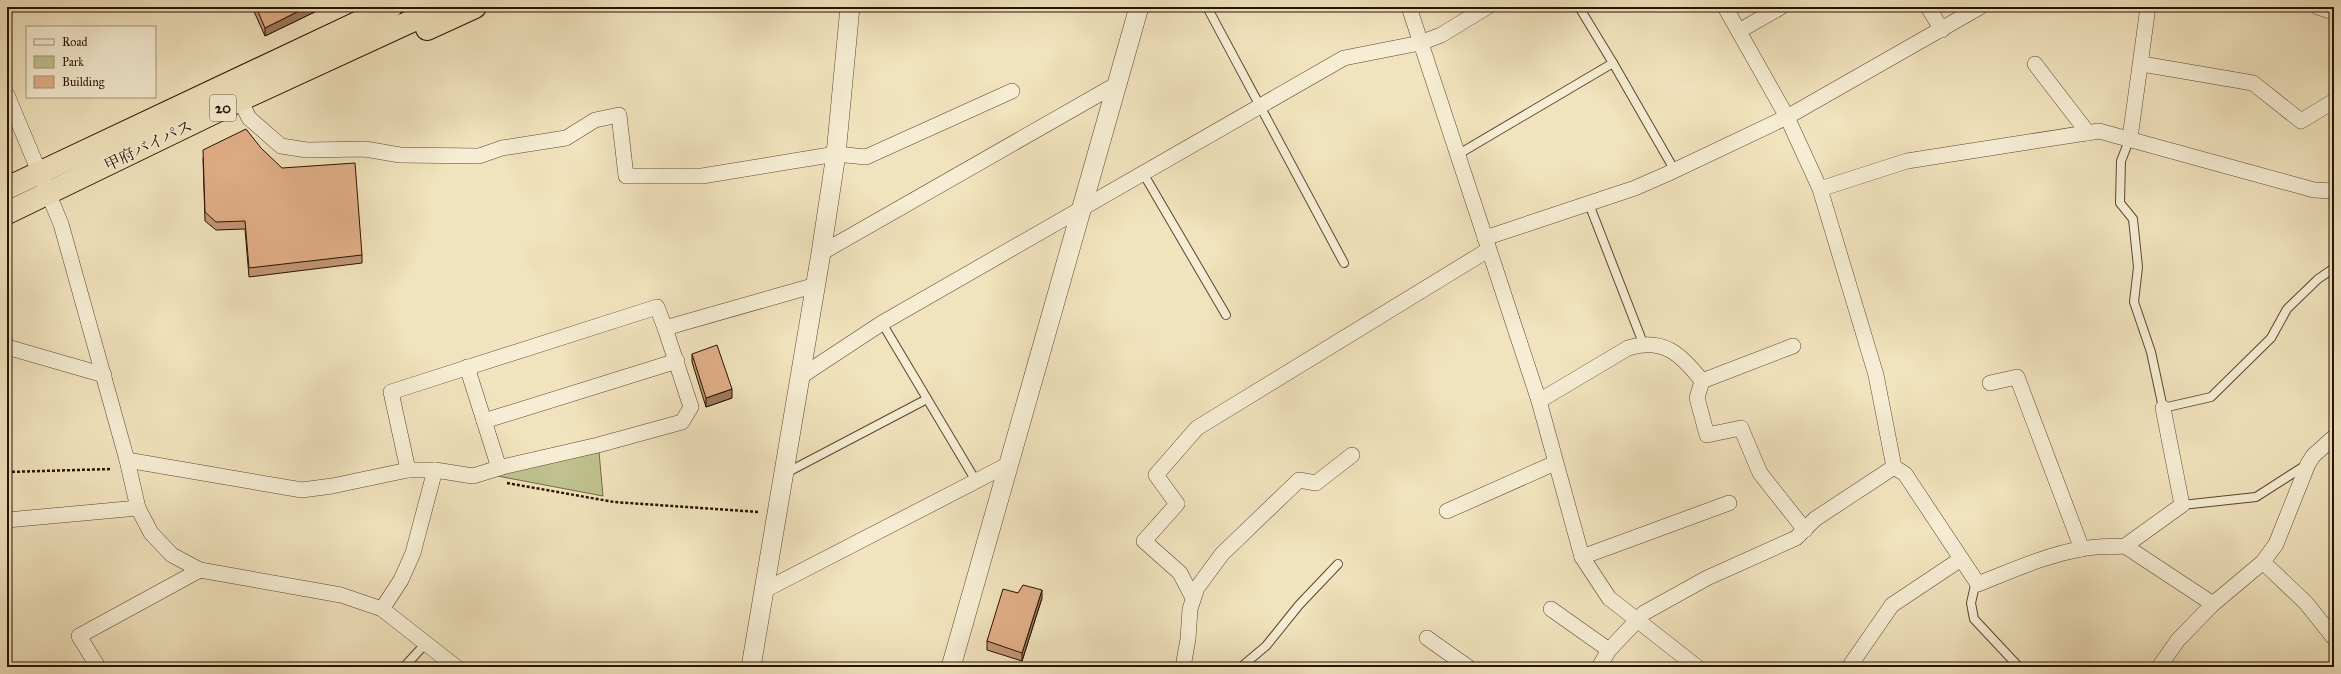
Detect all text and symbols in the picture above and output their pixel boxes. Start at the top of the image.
legend [26,26,156,98]
text: Road [62,35,88,49]
text: Park [62,55,84,69]
text: Building [62,75,105,90]
road number: 20 [210,95,236,121]
street label: 甲府バイパス [101,116,195,175]

